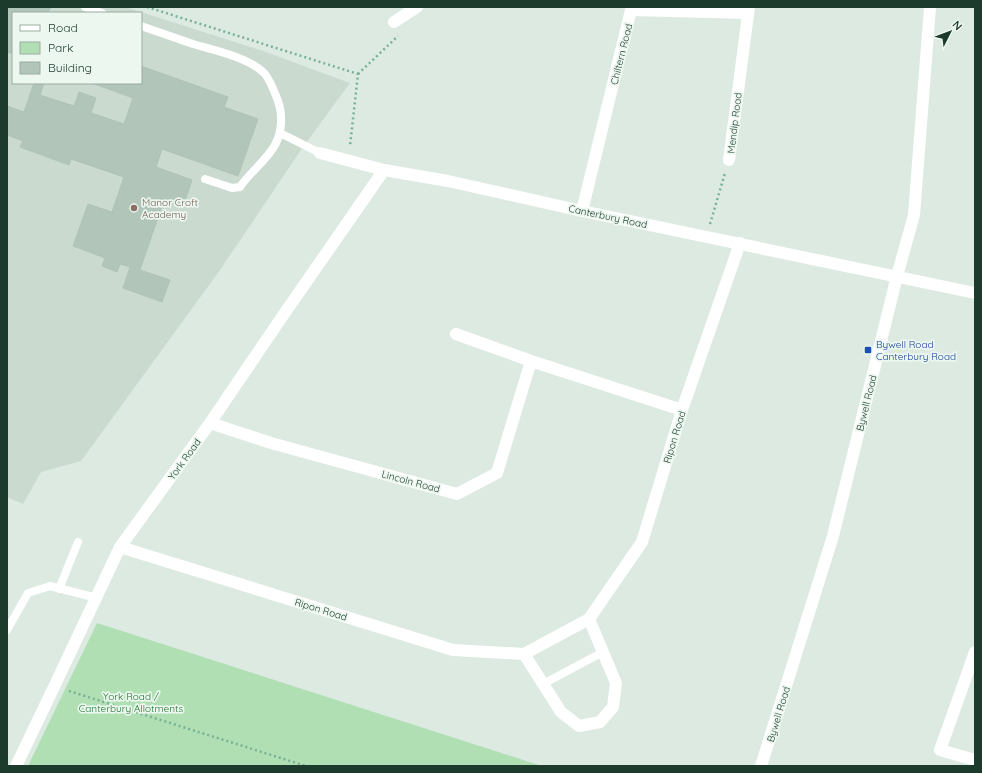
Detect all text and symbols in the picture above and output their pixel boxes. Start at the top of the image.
legend [12,12,142,84]
north arrow [930,12,970,52]
text: N [950,18,965,33]
text: Road [48,20,78,35]
street label: Chiltern Road [608,22,635,86]
text: Park [48,40,73,55]
text: Building [48,60,92,75]
street label: Mendip Road [724,92,745,154]
place label: Manor Croft Academy [142,196,199,221]
street label: Canterbury Road [567,202,648,231]
marker: Manor Croft Academy [129,203,139,213]
place label: Bywell Road Canterbury Road [876,338,956,363]
marker: Bywell Road Canterbury Road [863,345,873,355]
street label: Bywell Road [853,374,880,433]
street label: Ripon Road [660,409,689,465]
street label: York Road [165,436,204,483]
street label: Lincoln Road [380,467,442,496]
street label: Ripon Road [293,595,349,624]
street label: Bywell Road [764,685,793,744]
park label: York Road / Canterbury Allotments [79,690,184,715]

